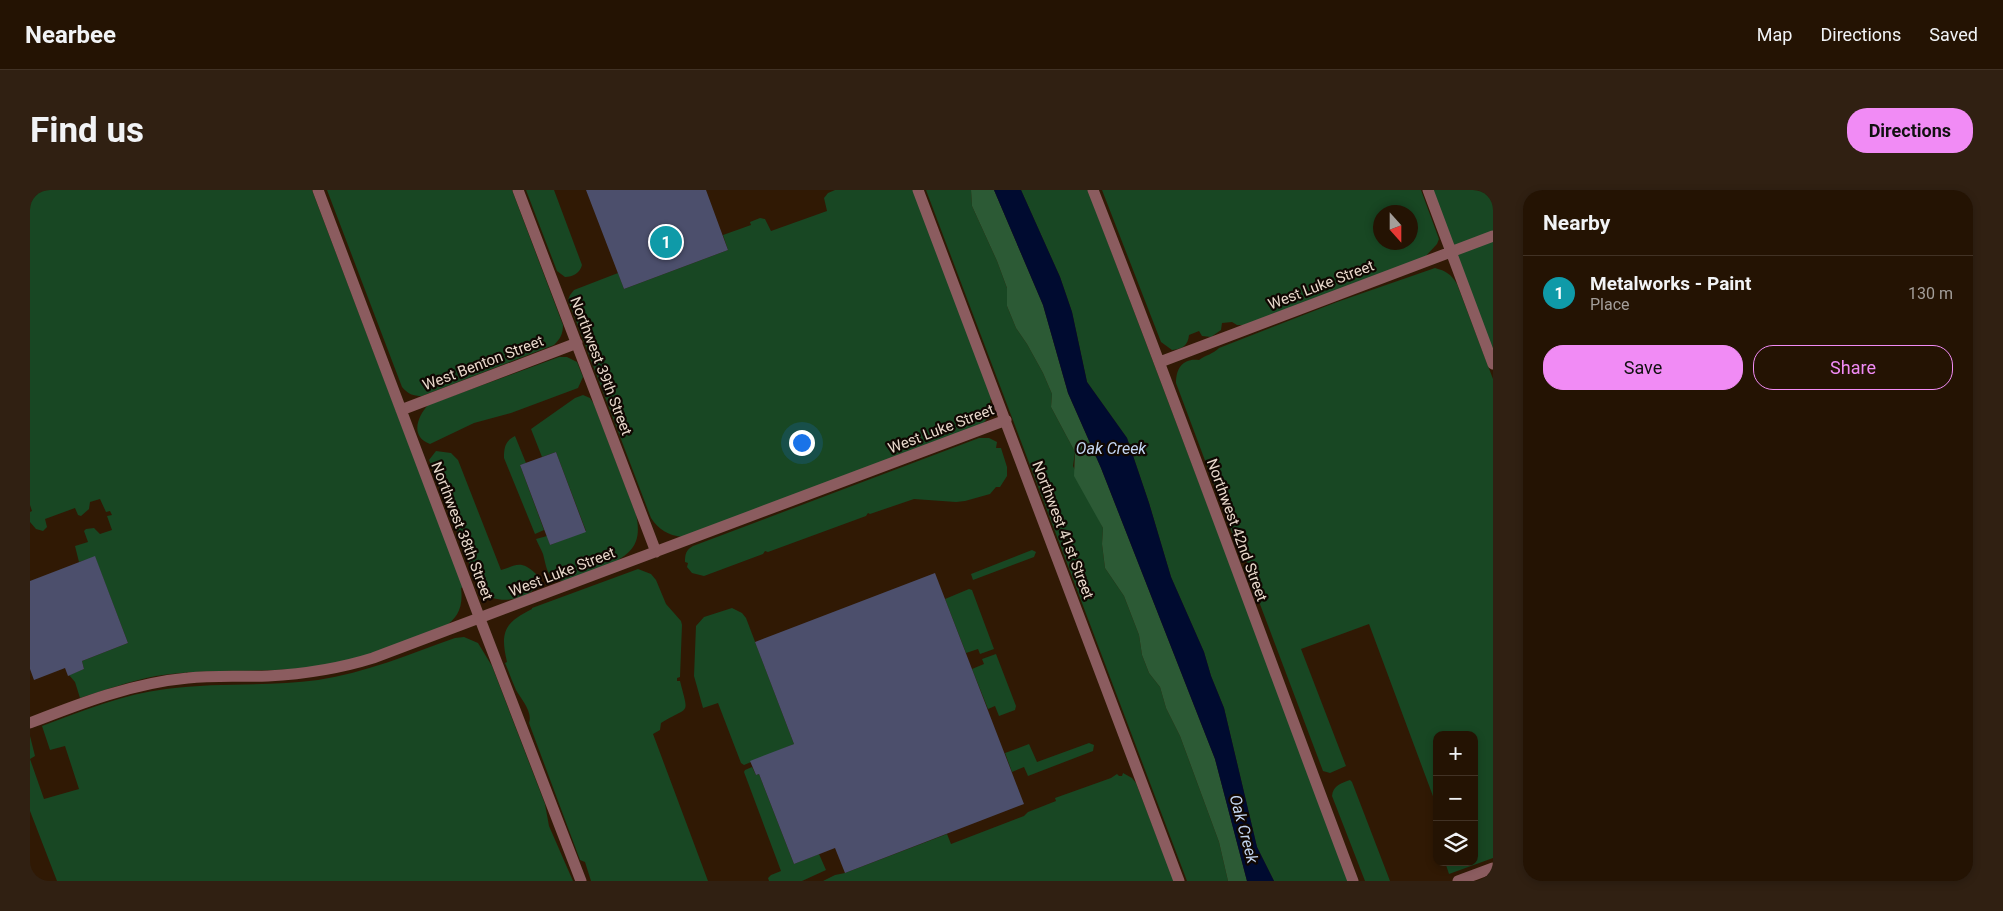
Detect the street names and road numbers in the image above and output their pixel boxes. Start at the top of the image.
street label: West Luke Street [1265,256,1377,313]
street label: Northwest 39th Street [566,294,636,438]
street label: West Benton Street [420,332,546,394]
street label: West Luke Street [885,400,997,457]
street label: Northwest 42nd Street [1203,456,1271,604]
street label: Northwest 41st Street [1028,458,1098,602]
street label: Northwest 38th Street [427,459,497,603]
street label: West Luke Street [506,543,618,600]

